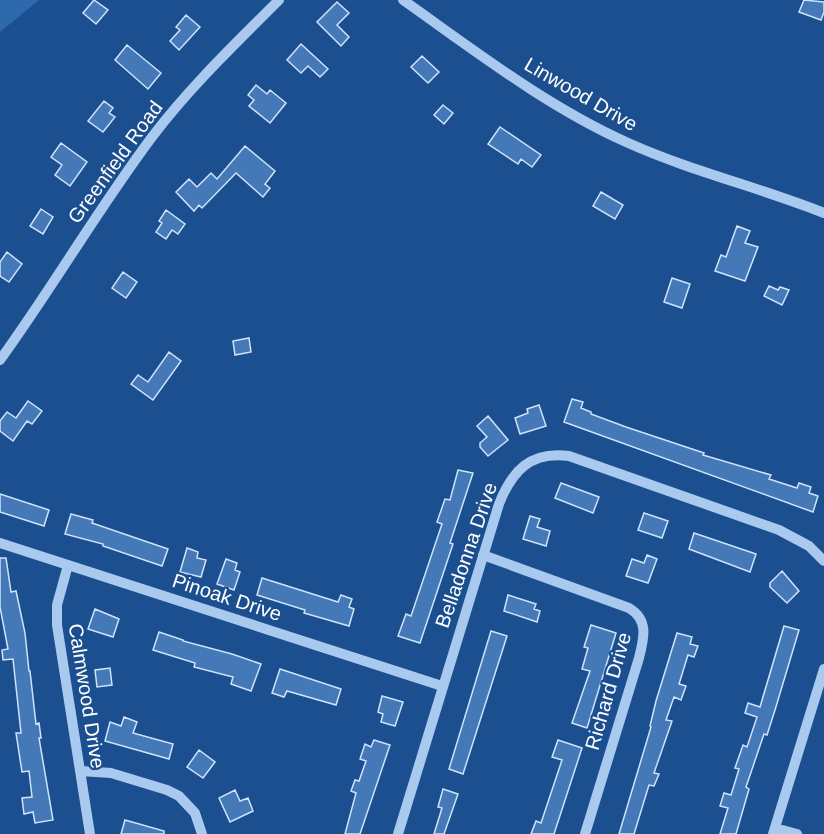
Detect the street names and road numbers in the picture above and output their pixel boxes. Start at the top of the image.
street label: Linwood Drive [521,53,641,135]
street label: Greenfield Road [63,97,167,227]
street label: Belladonna Drive [431,479,501,631]
street label: Pinoak Drive [170,569,284,625]
street label: Calmwood Drive [65,622,109,770]
street label: Richard Drive [581,630,635,752]

